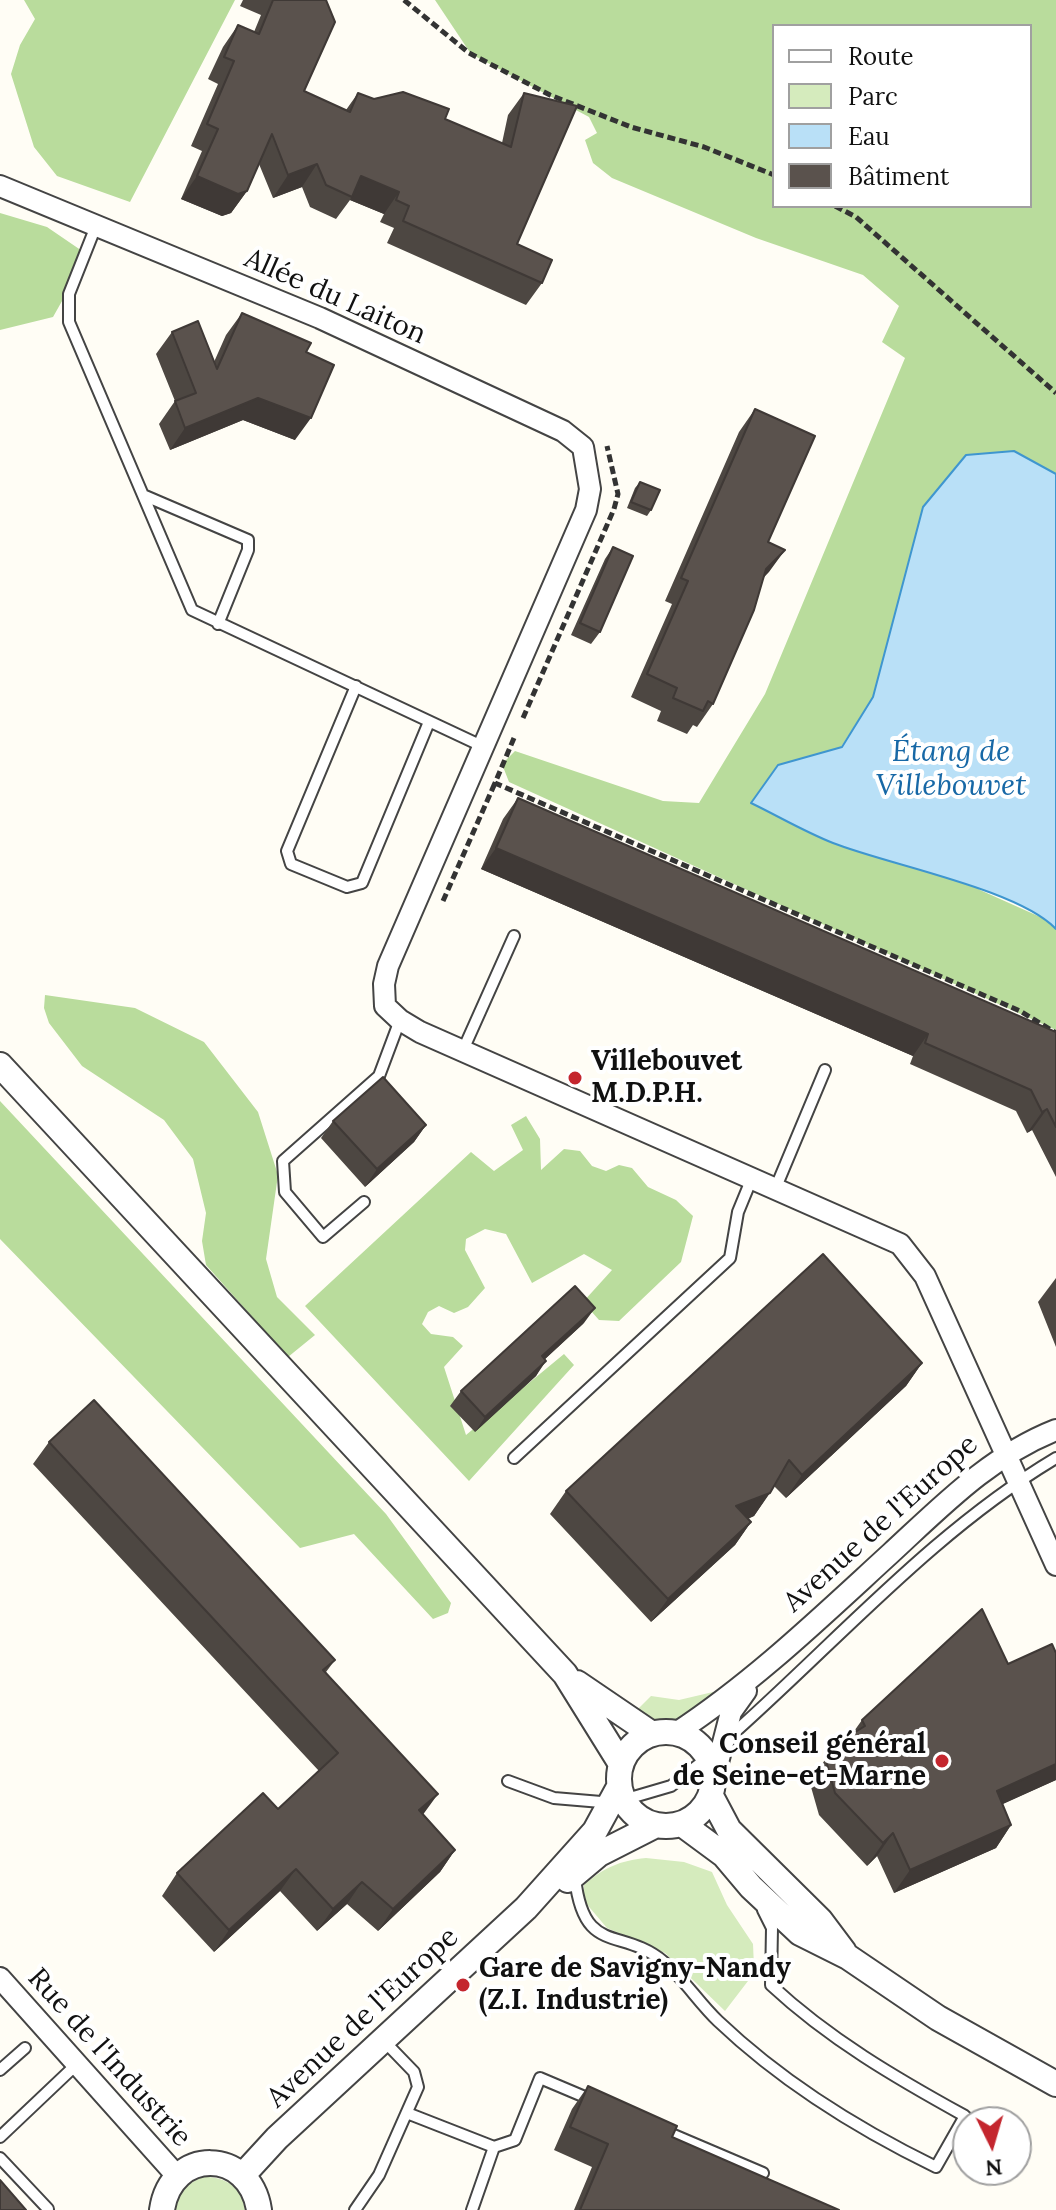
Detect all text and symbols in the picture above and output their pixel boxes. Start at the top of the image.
legend [772,24,1032,208]
text: Route [848,41,914,72]
text: Parc [848,81,898,112]
text: Eau [848,121,890,152]
text: Bâtiment [848,161,949,192]
street label: Allée du Laiton [239,242,431,352]
water label: Étang de Villebouvet [876,734,1026,804]
place label: Villebouvet M.D.P.H. [591,1045,742,1111]
marker: Villebouvet M.D.P.H. [566,1069,584,1087]
street label: Avenue de l'Europe [777,1428,985,1620]
place label: Conseil général de Seine-et-Marne [673,1728,926,1794]
marker: Conseil général de Seine-et-Marne [933,1752,951,1770]
street label: Avenue de l'Europe [260,1921,466,2115]
place label: Gare de Savigny-Nandy (Z.I. Industrie) [479,1952,791,2018]
street label: Rue de l'Industrie [20,1962,198,2154]
marker: Gare de Savigny-Nandy (Z.I. Industrie) [454,1976,472,1994]
north arrow [952,2106,1032,2186]
text: N [984,2153,1004,2183]

